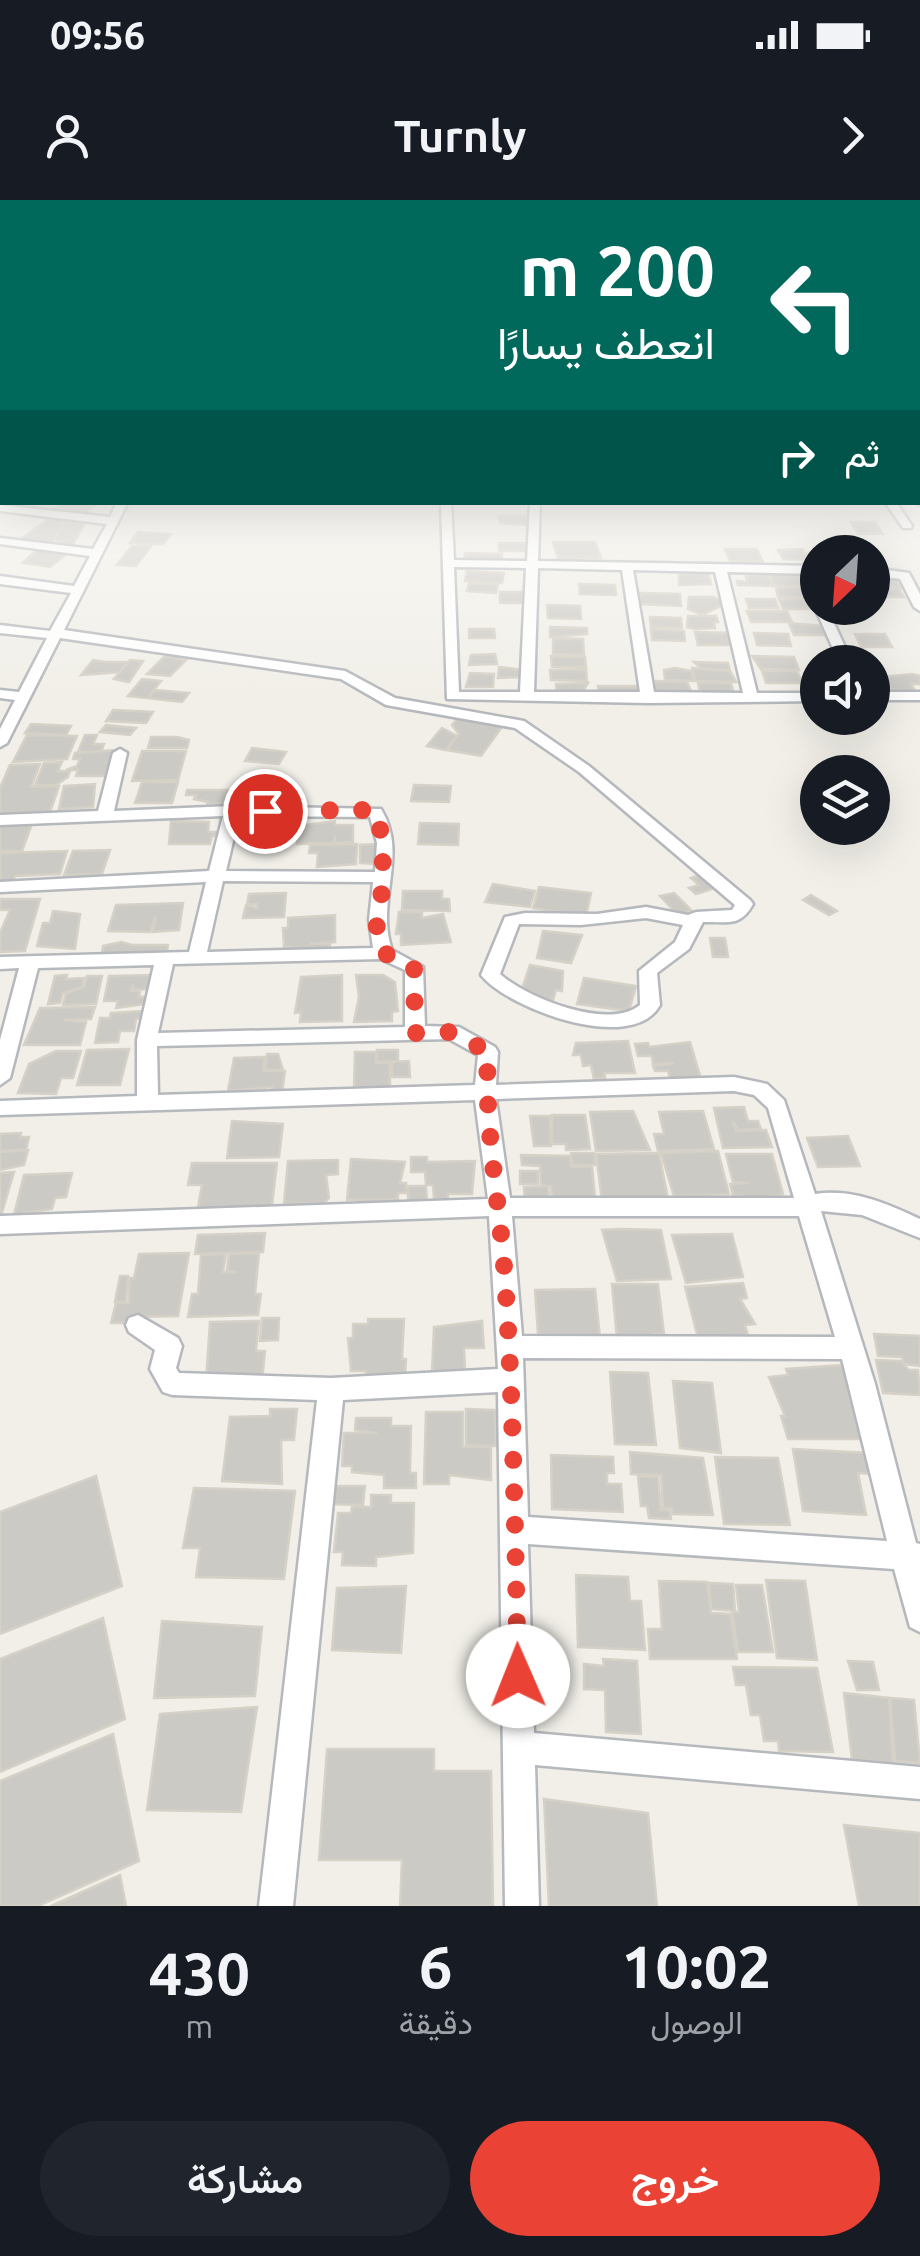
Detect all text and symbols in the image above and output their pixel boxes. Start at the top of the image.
text: 09:56 [50,14,145,56]
icon: person [40,108,95,163]
icon: forward [825,108,880,163]
text: Turnly [394,110,526,161]
text: 200 m [520,231,715,309]
icon: left [750,240,880,370]
text: انعطف يسارًا [497,317,715,368]
icon: right [769,430,824,485]
text: ثم [844,432,880,474]
north arrow [800,535,890,625]
map controls [800,535,890,845]
button: sound [800,645,890,735]
button: layers [800,755,890,845]
pin [223,769,308,854]
icon: arrive [238,784,293,839]
position arrow [466,1624,570,1728]
text: 6 [419,1932,453,1999]
text: 10:02 [621,1932,771,1999]
text: 430 [149,1939,250,2006]
text: دقيقة [399,2004,473,2040]
text: الوصول [650,2004,743,2040]
text: m [186,2008,213,2044]
button: مشاركة [40,2121,450,2236]
button: خروج [470,2121,880,2236]

